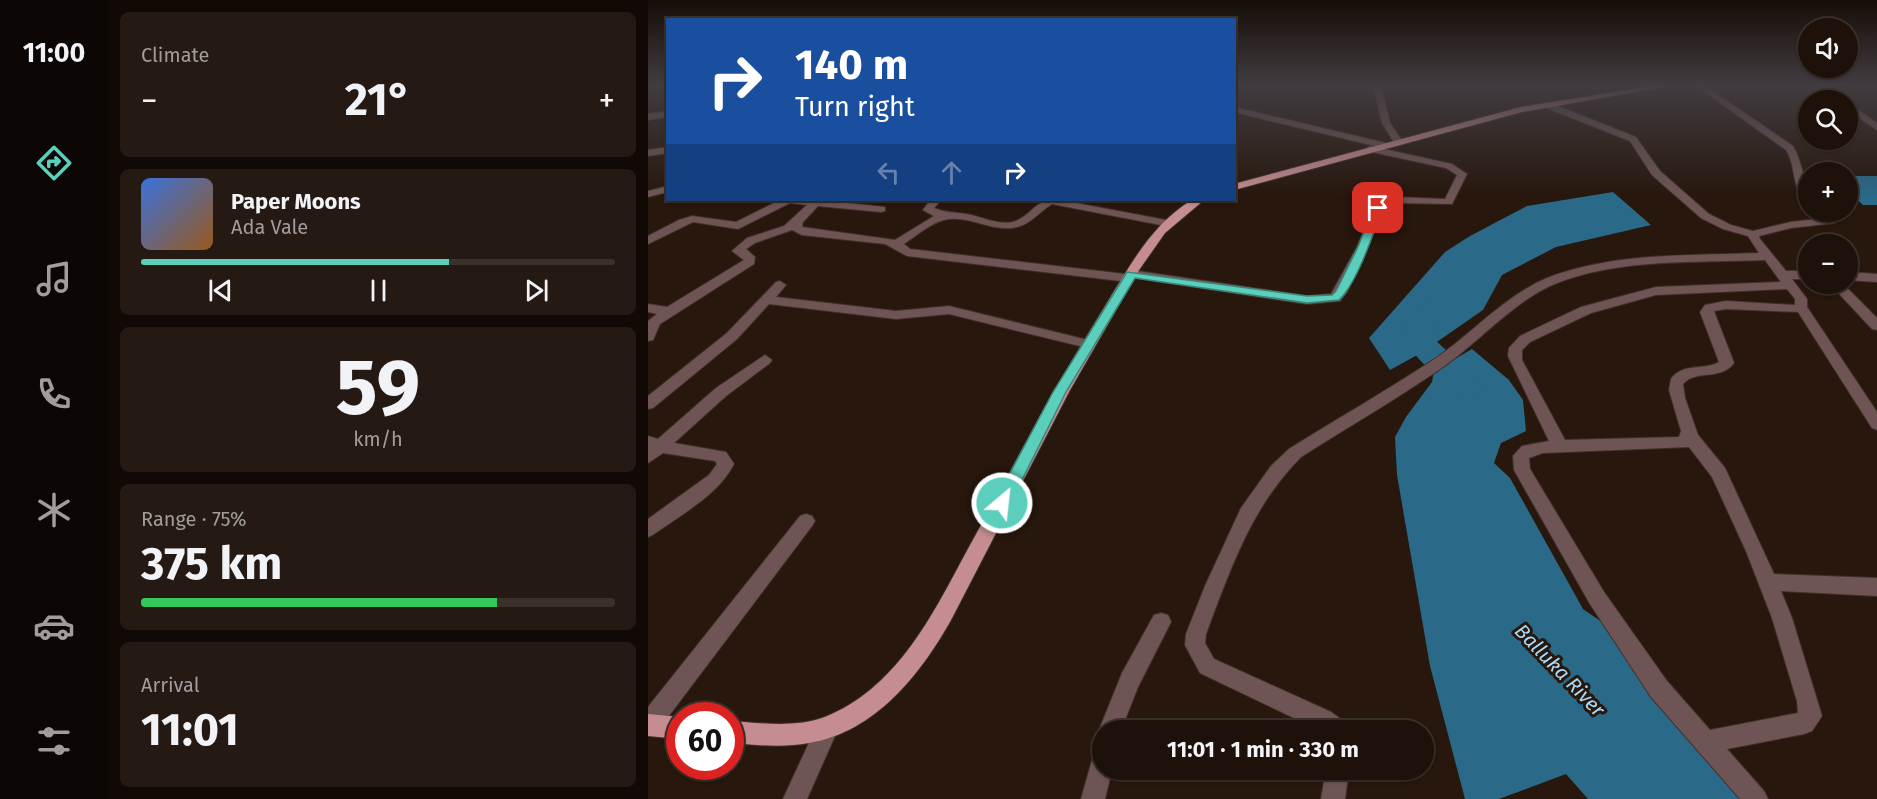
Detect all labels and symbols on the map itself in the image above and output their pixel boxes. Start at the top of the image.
pin [1352,182,1403,233]
position arrow [970,471,1034,535]
water label: Balluka River [1510,619,1611,722]
speed limit sign: 60 [666,702,744,780]

